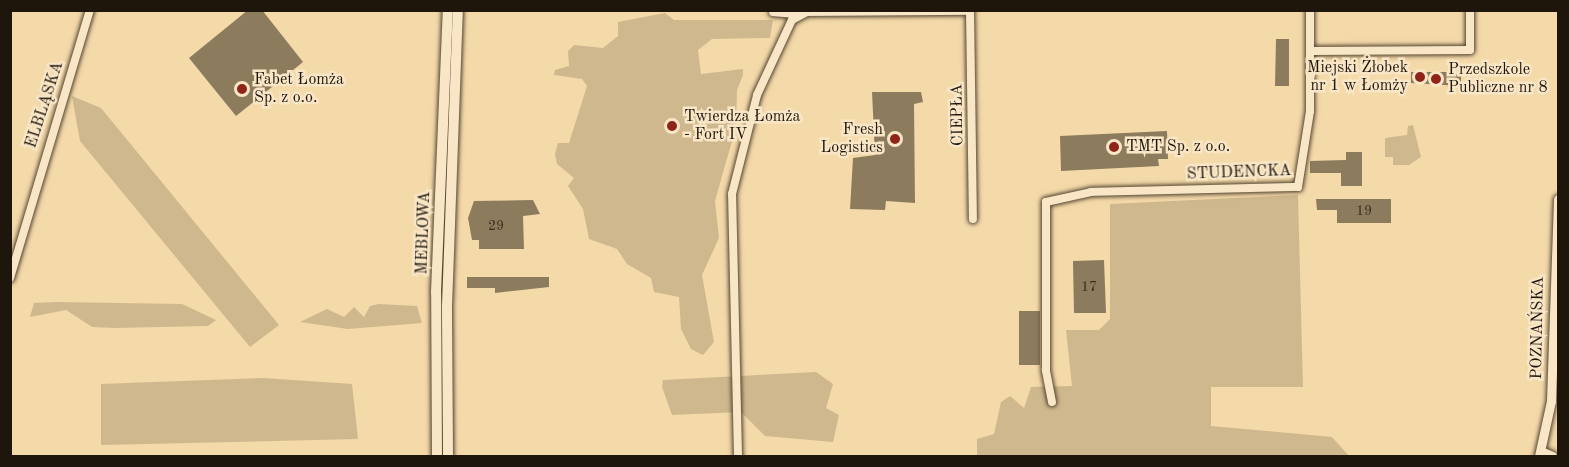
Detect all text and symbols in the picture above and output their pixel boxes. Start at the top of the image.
place label: Miejski Żłobek nr 1 w Łomży [1307,58,1408,96]
street label: ELBLĄSKA [22,59,68,151]
place label: Przedszkole Publiczne nr 8 [1448,60,1548,98]
place label: Fabet Łomża Sp. z o.o. [254,70,344,108]
marker: Miejski Żłobek nr 1 w Łomży [1413,70,1427,84]
marker: Przedszkole Publiczne nr 8 [1429,72,1443,86]
marker: Fabet Łomża Sp. z o.o. [235,82,249,96]
street label: CIEPŁA [948,84,968,146]
place label: Twierdza Łomża - Fort IV [684,107,800,145]
marker: Twierdza Łomża - Fort IV [665,119,679,133]
place label: Fresh Logistics [821,120,883,158]
marker: Fresh Logistics [888,132,902,146]
place label: TMT Sp. z o.o. [1126,137,1230,157]
marker: TMT Sp. z o.o. [1107,140,1121,154]
street label: STUDENCKA [1186,162,1292,184]
street label: MEBLOWA [413,191,435,275]
house number: 19 [1356,203,1372,219]
house number: 29 [488,218,504,234]
street label: POZNAŃSKA [1528,276,1548,380]
house number: 17 [1081,279,1097,295]

